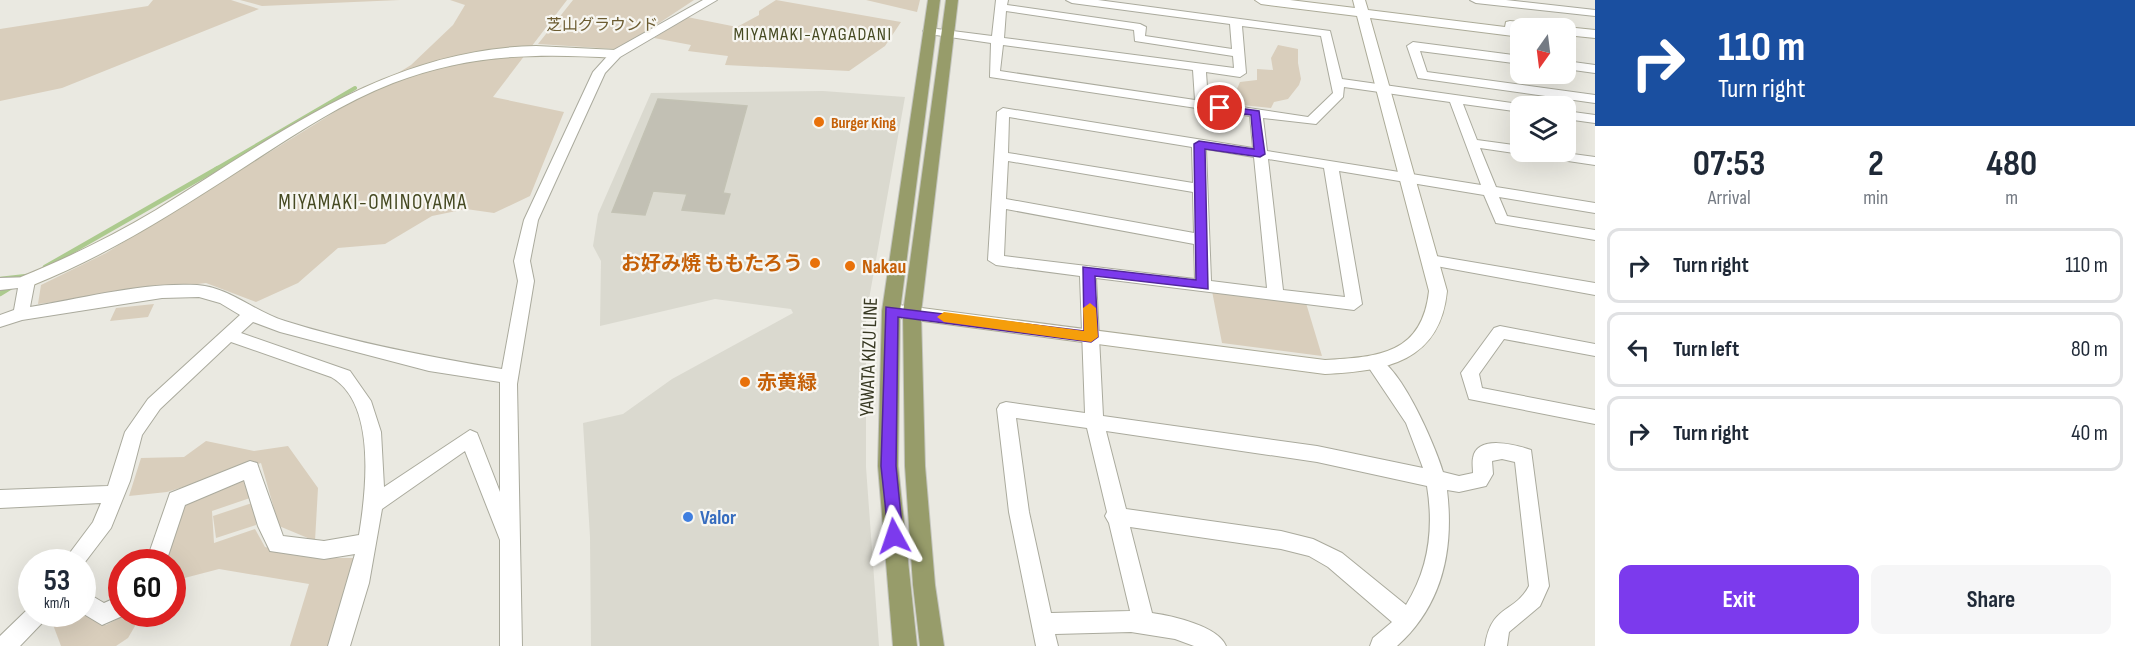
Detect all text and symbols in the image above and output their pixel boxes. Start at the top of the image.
park label: 芝山グラウンド [546,16,658,35]
north arrow [1510,18,1576,84]
map controls [1510,18,1576,162]
text: 110 m [1718,22,1805,73]
district label: MIYAMAKI-AYAGADANI [733,24,893,45]
icon: right [1619,24,1697,102]
text: Turn right [1718,73,1805,105]
pin [1194,82,1245,133]
icon: arrive [1203,91,1236,124]
button: layers [1510,96,1576,162]
place label: Burger King [831,114,896,133]
marker: Burger King [812,115,826,129]
text: 07:53 [1693,143,1765,186]
text: 2 [1868,143,1884,186]
text: 480 [1986,143,2037,186]
text: Arrival [1708,186,1751,210]
text: min [1863,186,1888,210]
text: m [2005,186,2018,210]
district label: MIYAMAKI-OMINOYAMA [278,190,468,215]
icon: right [1622,249,1655,282]
place label: お好み焼 ももたろう [621,252,803,276]
text: Turn right [1673,252,1749,279]
text: 110 m [2065,252,2108,279]
place label: Nakau [862,255,906,279]
marker: お好み焼 ももたろう [808,256,822,270]
marker: Nakau [843,259,857,273]
street label: YAWATA KIZU LINE [855,297,883,417]
icon: left [1622,333,1655,366]
text: Turn left [1673,336,1739,363]
text: 80 m [2071,336,2108,363]
place label: 赤黄緑 [757,371,817,395]
marker: 赤黄緑 [738,375,752,389]
icon: right [1622,417,1655,450]
text: Turn right [1673,420,1749,447]
text: 40 m [2071,420,2108,447]
position arrow [862,504,926,568]
place label: Valor [700,506,736,530]
marker: Valor [681,510,695,524]
speed limit sign: 60 [108,549,186,627]
text: 53 [44,563,70,599]
button: Exit [1619,565,1859,634]
button: Share [1871,565,2111,634]
text: km/h [44,594,70,613]

